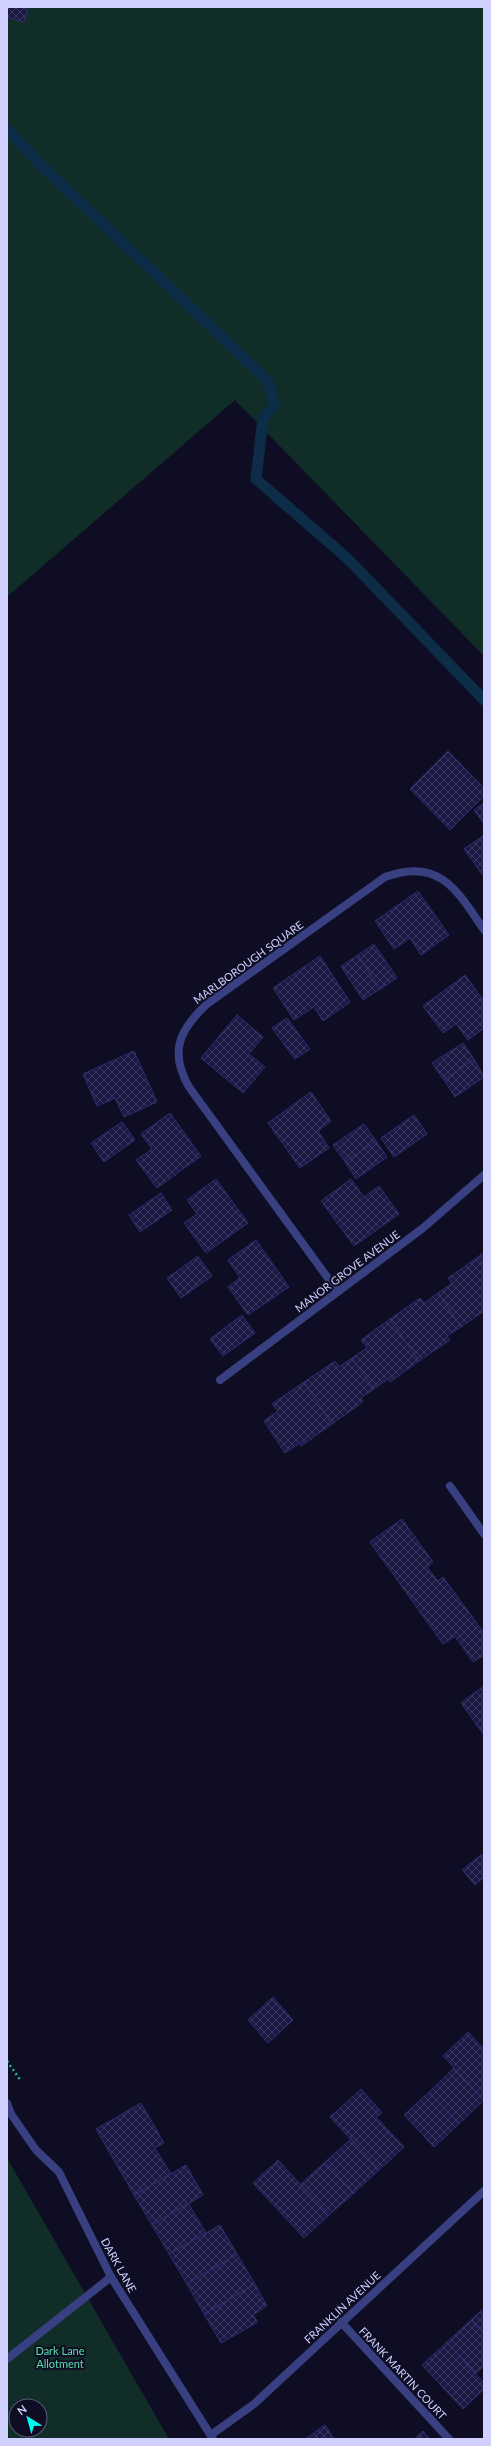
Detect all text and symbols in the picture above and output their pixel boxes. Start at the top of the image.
street label: MARLBOROUGH SQUARE [191,918,305,1006]
street label: MANOR GROVE AVENUE [292,1227,402,1315]
street label: DARK LANE [99,2235,139,2295]
street label: FRANKLIN AVENUE [301,2268,383,2346]
street label: FRANK MARTIN COURT [357,2324,449,2422]
park label: Dark Lane Allotment [35,2344,85,2370]
north arrow [8,2398,48,2438]
text: N [14,2402,29,2417]

